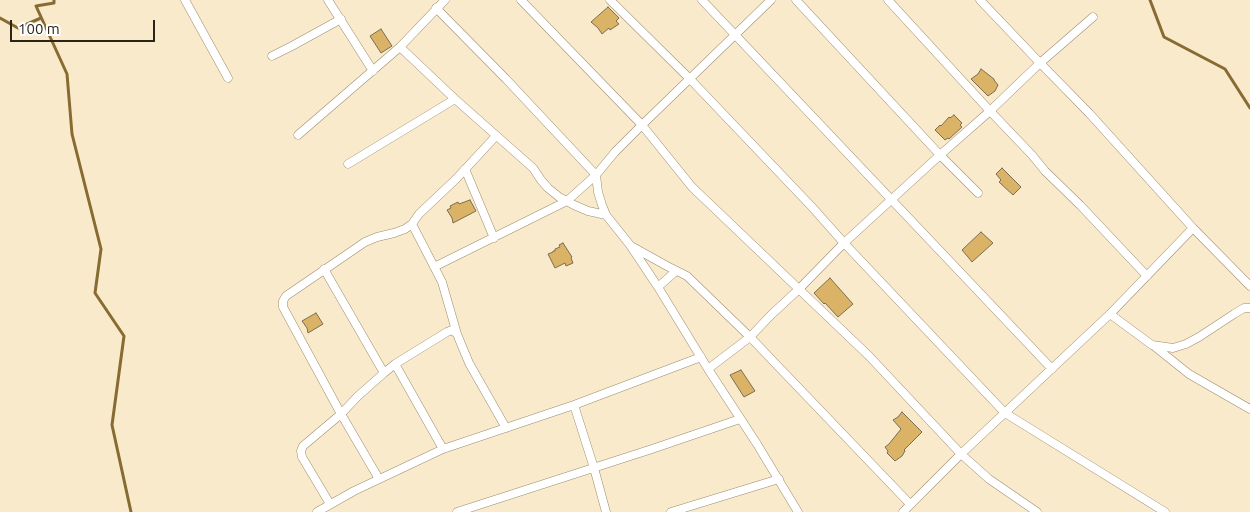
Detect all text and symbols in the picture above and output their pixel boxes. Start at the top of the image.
scale bar [12,10,158,42]
text: 100 m [18,20,60,37]

